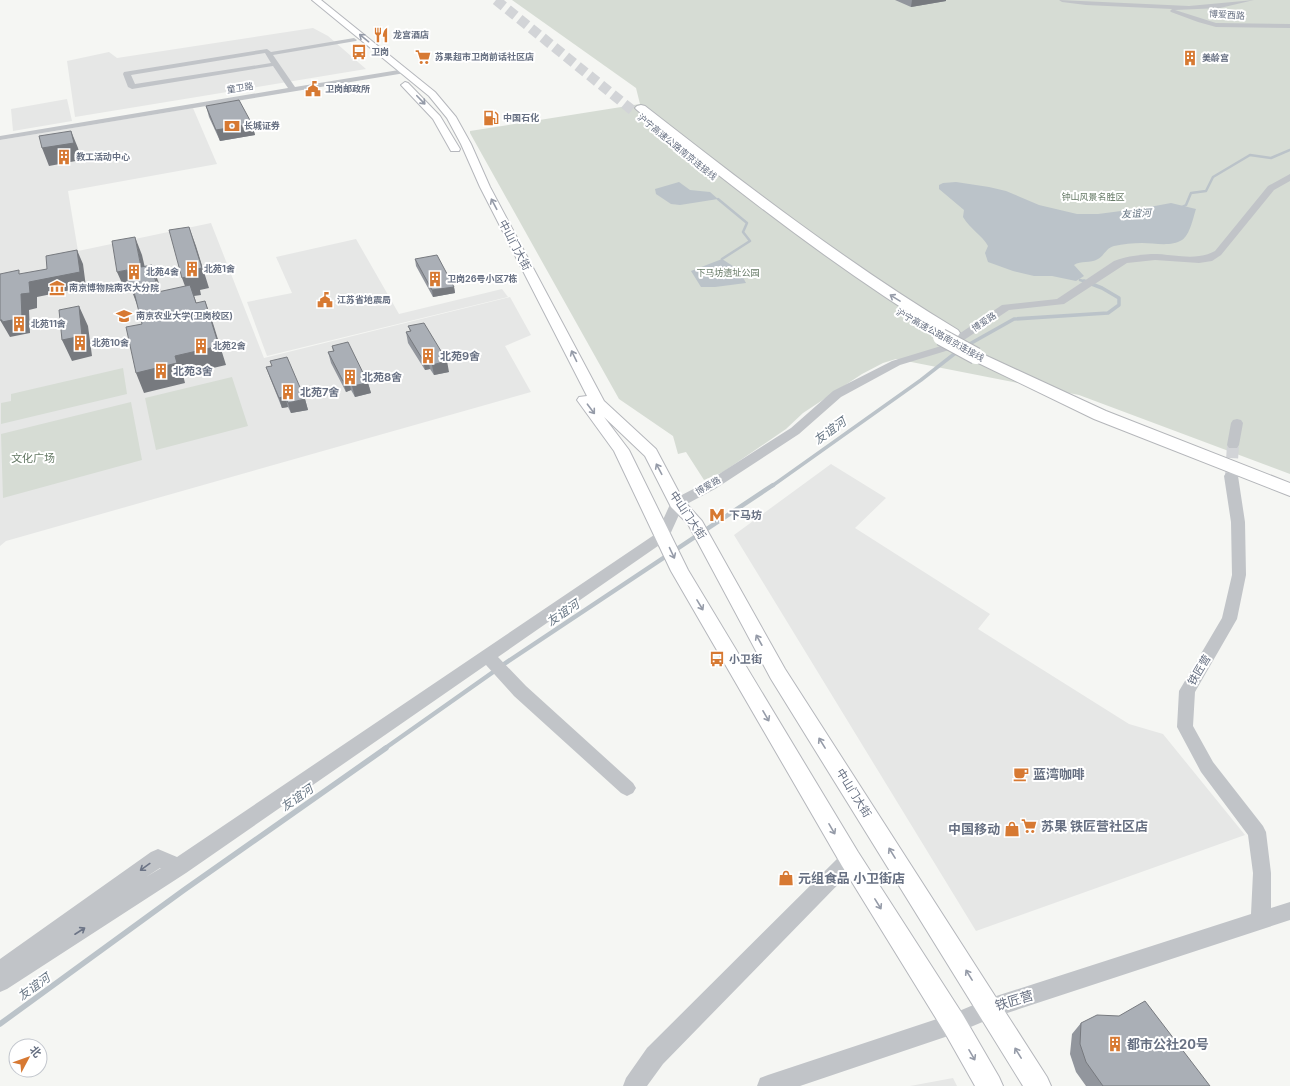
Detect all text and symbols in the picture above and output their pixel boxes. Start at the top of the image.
street label: 博爱西路 [1209,8,1245,21]
restaurant icon: 龙宫酒店 [372,26,390,44]
place label: 龙宫酒店 [393,29,429,40]
one-way arrow [358,33,369,42]
bus stop icon: 卫岗 [350,43,368,61]
place label: 卫岗 [371,46,389,57]
supermarket icon: 苏果超市卫岗前话社区店 [414,48,432,66]
building icon: 美龄宫 [1181,49,1199,67]
place label: 苏果超市卫岗前话社区店 [435,51,534,62]
place label: 美龄宫 [1202,52,1229,63]
street label: 童卫路 [226,80,254,95]
public building icon: 卫岗邮政所 [304,80,322,98]
place label: 卫岗邮政所 [325,83,370,94]
one-way arrow [416,95,426,105]
fuel station icon: 中国石化 [482,109,500,127]
street label: 沪宁高速公路南京连接线 [635,111,719,182]
place label: 中国石化 [503,112,539,123]
bank icon: 长城证券 [223,117,241,135]
place label: 长城证券 [244,120,280,131]
building icon: 教工活动中心 [55,148,73,166]
place label: 教工活动中心 [76,151,130,162]
park label: 钟山风景名胜区 [1061,191,1125,202]
one-way arrow [489,198,497,210]
water label: 友谊河 [1121,206,1153,220]
street label: 中山门大街 [496,217,534,273]
building icon: 北苑1舍 [183,260,201,278]
building icon: 北苑4舍 [125,263,143,281]
place label: 北苑1舍 [204,263,235,274]
place label: 北苑4舍 [146,266,179,277]
park label: 下马坊遗址公园 [696,267,760,278]
building icon: 卫岗26号小区7栋 [426,270,444,288]
place label: 卫岗26号小区7栋 [447,273,518,284]
museum icon: 南京博物院南农大分院 [48,279,66,297]
place label: 南京博物院南农大分院 [69,282,159,293]
public building icon: 江苏省地震局 [316,291,334,309]
place label: 江苏省地震局 [337,294,391,305]
one-way arrow [889,294,900,302]
street label: 沪宁高速公路南京连接线 [894,306,986,363]
school or university icon: 南京农业大学(卫岗校区) [115,307,133,325]
street label: 博爱路 [969,309,998,334]
place label: 南京农业大学(卫岗校区) [136,310,233,321]
building icon: 北苑11舍 [10,315,28,333]
place label: 北苑11舍 [31,318,66,329]
building icon: 北苑10舍 [71,334,89,352]
place label: 北苑10舍 [92,337,129,348]
building icon: 北苑2舍 [192,337,210,355]
place label: 北苑2舍 [213,340,246,351]
building icon: 北苑9舍 [419,347,437,365]
place label: 北苑9舍 [440,349,480,363]
one-way arrow [570,351,577,363]
building icon: 北苑3舍 [152,362,170,380]
place label: 北苑3舍 [173,364,213,378]
building icon: 北苑8舍 [341,368,359,386]
place label: 北苑8舍 [362,370,402,384]
building icon: 北苑7舍 [279,383,297,401]
place label: 北苑7舍 [300,385,339,399]
one-way arrow [587,404,595,415]
water label: 友谊河 [811,413,850,447]
park label: 文化广场 [11,451,55,465]
one-way arrow [655,463,663,475]
street label: 博爱路 [693,474,722,497]
street label: 中山门大街 [667,488,709,542]
metro station icon: 下马坊 [708,506,726,524]
place label: 下马坊 [729,508,762,522]
one-way arrow [669,547,676,559]
water label: 友谊河 [544,595,583,629]
one-way arrow [696,599,704,610]
one-way arrow [755,634,763,646]
bus stop icon: 小卫街 [708,650,726,668]
place label: 小卫街 [729,652,762,666]
street label: 铁匠营 [1185,652,1213,688]
one-way arrow [763,710,771,722]
one-way arrow [818,738,826,749]
cafe icon: 蓝湾咖啡 [1012,765,1030,783]
street label: 中山门大街 [833,766,875,820]
place label: 蓝湾咖啡 [1033,766,1085,782]
water label: 友谊河 [278,780,317,814]
supermarket icon: 苏果 铁匠营社区店 [1020,817,1038,835]
place label: 苏果 铁匠营社区店 [1041,818,1148,834]
shop icon: 中国移动 [1003,820,1021,838]
place label: 中国移动 [948,821,1000,837]
one-way arrow [828,823,836,835]
one-way arrow [888,848,896,859]
one-way arrow [140,863,151,871]
shop icon: 元组食品 小卫街店 [777,869,795,887]
place label: 元组食品 小卫街店 [798,870,905,886]
one-way arrow [875,898,883,910]
one-way arrow [74,926,86,934]
water label: 友谊河 [15,969,54,1003]
one-way arrow [965,970,973,981]
street label: 铁匠营 [993,987,1035,1013]
building icon: 都市公社20号 [1106,1035,1124,1053]
place label: 都市公社20号 [1127,1036,1209,1052]
north arrow [8,1038,48,1078]
text: 北 [27,1043,44,1060]
one-way arrow [1013,1047,1021,1059]
one-way arrow [968,1049,976,1061]

